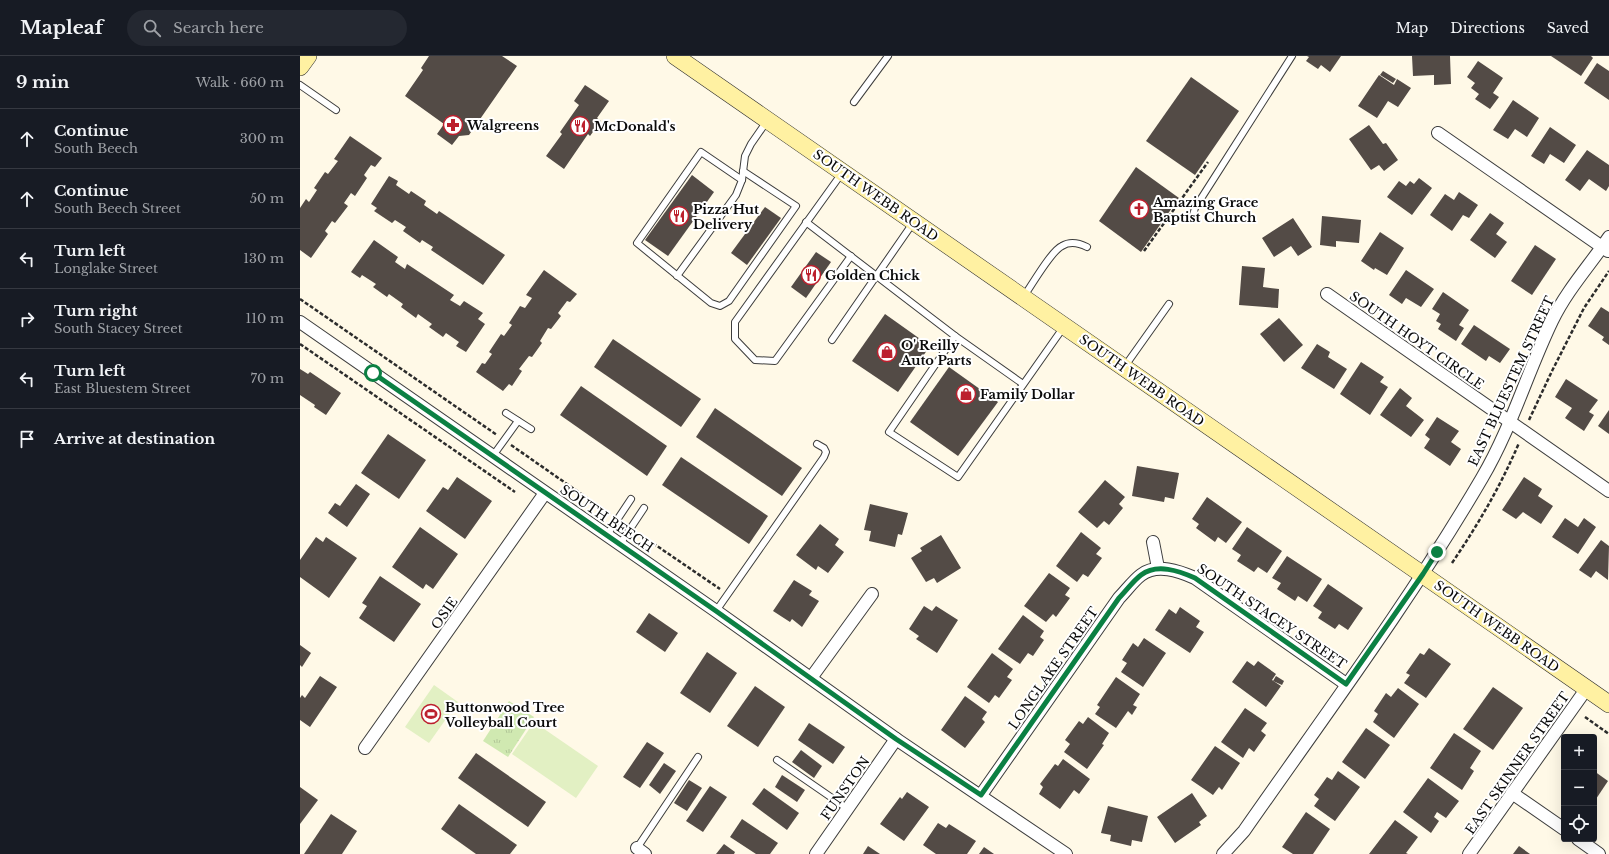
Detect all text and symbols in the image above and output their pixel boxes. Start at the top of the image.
search box [127,10,407,46]
text: Mapleaf [20,16,103,39]
icon: search [141,17,163,39]
text: Search here [173,18,264,37]
text: Map [1396,19,1428,37]
text: Directions [1450,19,1525,37]
text: Saved [1547,19,1589,37]
text: 9 min [16,72,69,93]
text: Walk · 660 m [196,74,284,91]
pharmacy icon: Walgreens [442,114,464,136]
restaurant icon: McDonald's [569,115,591,137]
place label: Walgreens [466,117,539,134]
place label: McDonald's [594,118,676,135]
text: Continue [54,121,129,140]
icon: ahead [16,128,38,150]
text: 300 m [240,130,284,147]
text: South Beech [54,140,138,157]
street label: SOUTH WEBB ROAD [810,146,942,245]
text: Continue [54,181,129,200]
icon: ahead [16,188,38,210]
text: 50 m [250,190,284,207]
place label: Amazing Grace Baptist Church [1152,194,1259,226]
church icon: Amazing Grace Baptist Church [1128,198,1150,220]
text: South Beech Street [54,200,181,217]
place label: Pizza Hut Delivery [693,201,759,233]
restaurant icon: Pizza Hut Delivery [668,205,690,227]
text: Turn left [54,241,125,260]
icon: left [16,248,38,270]
text: 130 m [243,250,284,267]
text: Longlake Street [54,260,158,277]
restaurant icon: Golden Chick [800,264,822,286]
place label: Golden Chick [825,267,920,284]
street label: SOUTH HOYT CIRCLE [1346,288,1487,393]
street label: EAST BLUESTEM STREET [1465,293,1559,469]
text: Turn right [54,301,137,320]
icon: right [16,308,38,330]
text: 110 m [245,310,284,327]
text: South Stacey Street [54,320,183,337]
street label: SOUTH WEBB ROAD [1076,331,1208,430]
place label: O' Reilly Auto Parts [900,337,972,369]
shop icon: O' Reilly Auto Parts [876,341,898,363]
text: Turn left [54,361,125,380]
route start [364,364,382,382]
icon: left [16,368,38,390]
text: 70 m [251,370,284,387]
text: East Bluestem Street [54,380,191,397]
shop icon: Family Dollar [955,383,977,405]
place label: Family Dollar [980,386,1075,403]
icon: arrive [16,428,38,450]
text: Arrive at destination [54,429,215,448]
street label: SOUTH BEECH [557,481,657,556]
route end [1428,543,1446,561]
street label: SOUTH STACEY STREET [1194,560,1350,673]
street label: SOUTH WEBB ROAD [1431,577,1563,676]
street label: OSIE [427,594,462,633]
street label: LONGLAKE STREET [1005,603,1102,733]
street label: EAST SKINNER STREET [1462,688,1573,838]
place label: Buttonwood Tree Volleyball Court [444,699,565,731]
sports icon: Buttonwood Tree Volleyball Court [420,703,442,725]
map controls [1561,734,1597,842]
button: + [1561,734,1597,770]
street label: FUNSTON [817,753,874,823]
button: − [1561,770,1597,806]
button: locate [1561,806,1597,842]

